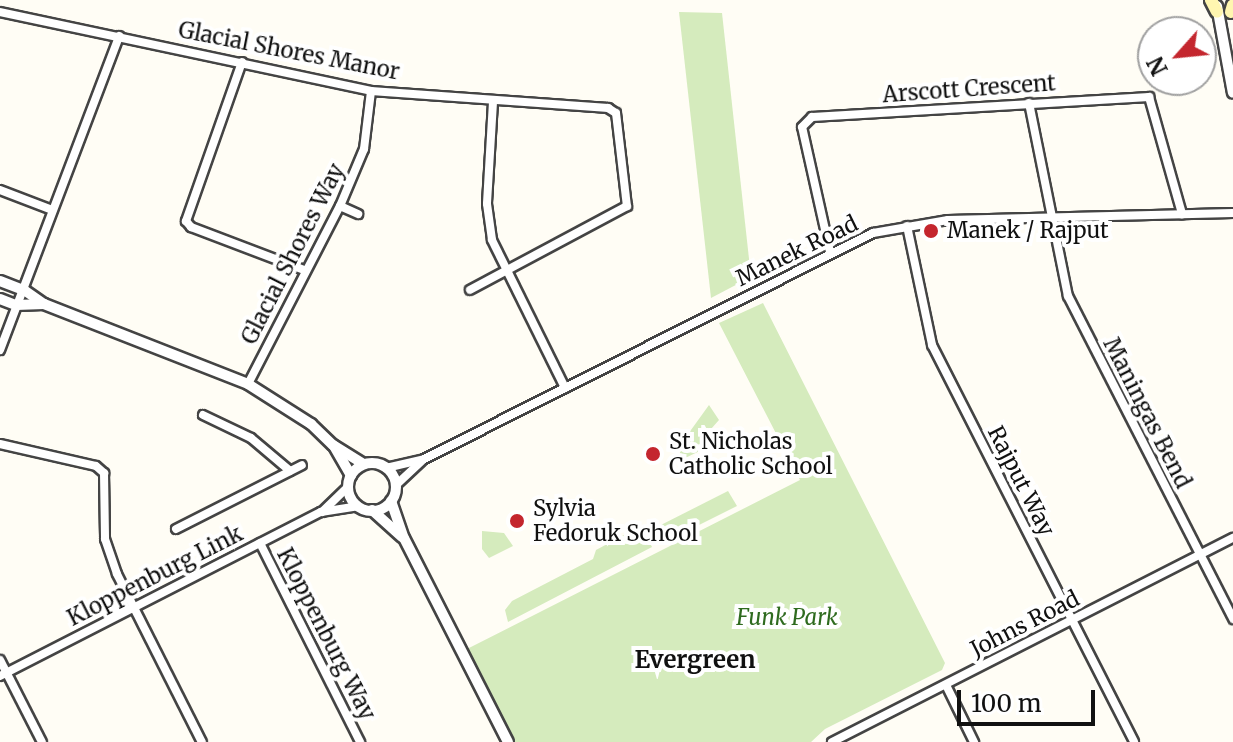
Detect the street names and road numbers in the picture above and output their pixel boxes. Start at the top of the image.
street label: Glacial Shores Manor [176,17,402,85]
street label: Arscott Crescent [882,70,1056,108]
street label: Glacial Shores Way [236,159,350,349]
street label: Manek Road [732,210,862,292]
street label: Maningas Bend [1098,333,1196,493]
street label: Rajput Way [982,422,1060,540]
street label: Kloppenburg Link [63,520,247,632]
street label: Kloppenburg Way [271,544,381,724]
street label: Johns Road [966,585,1084,663]

